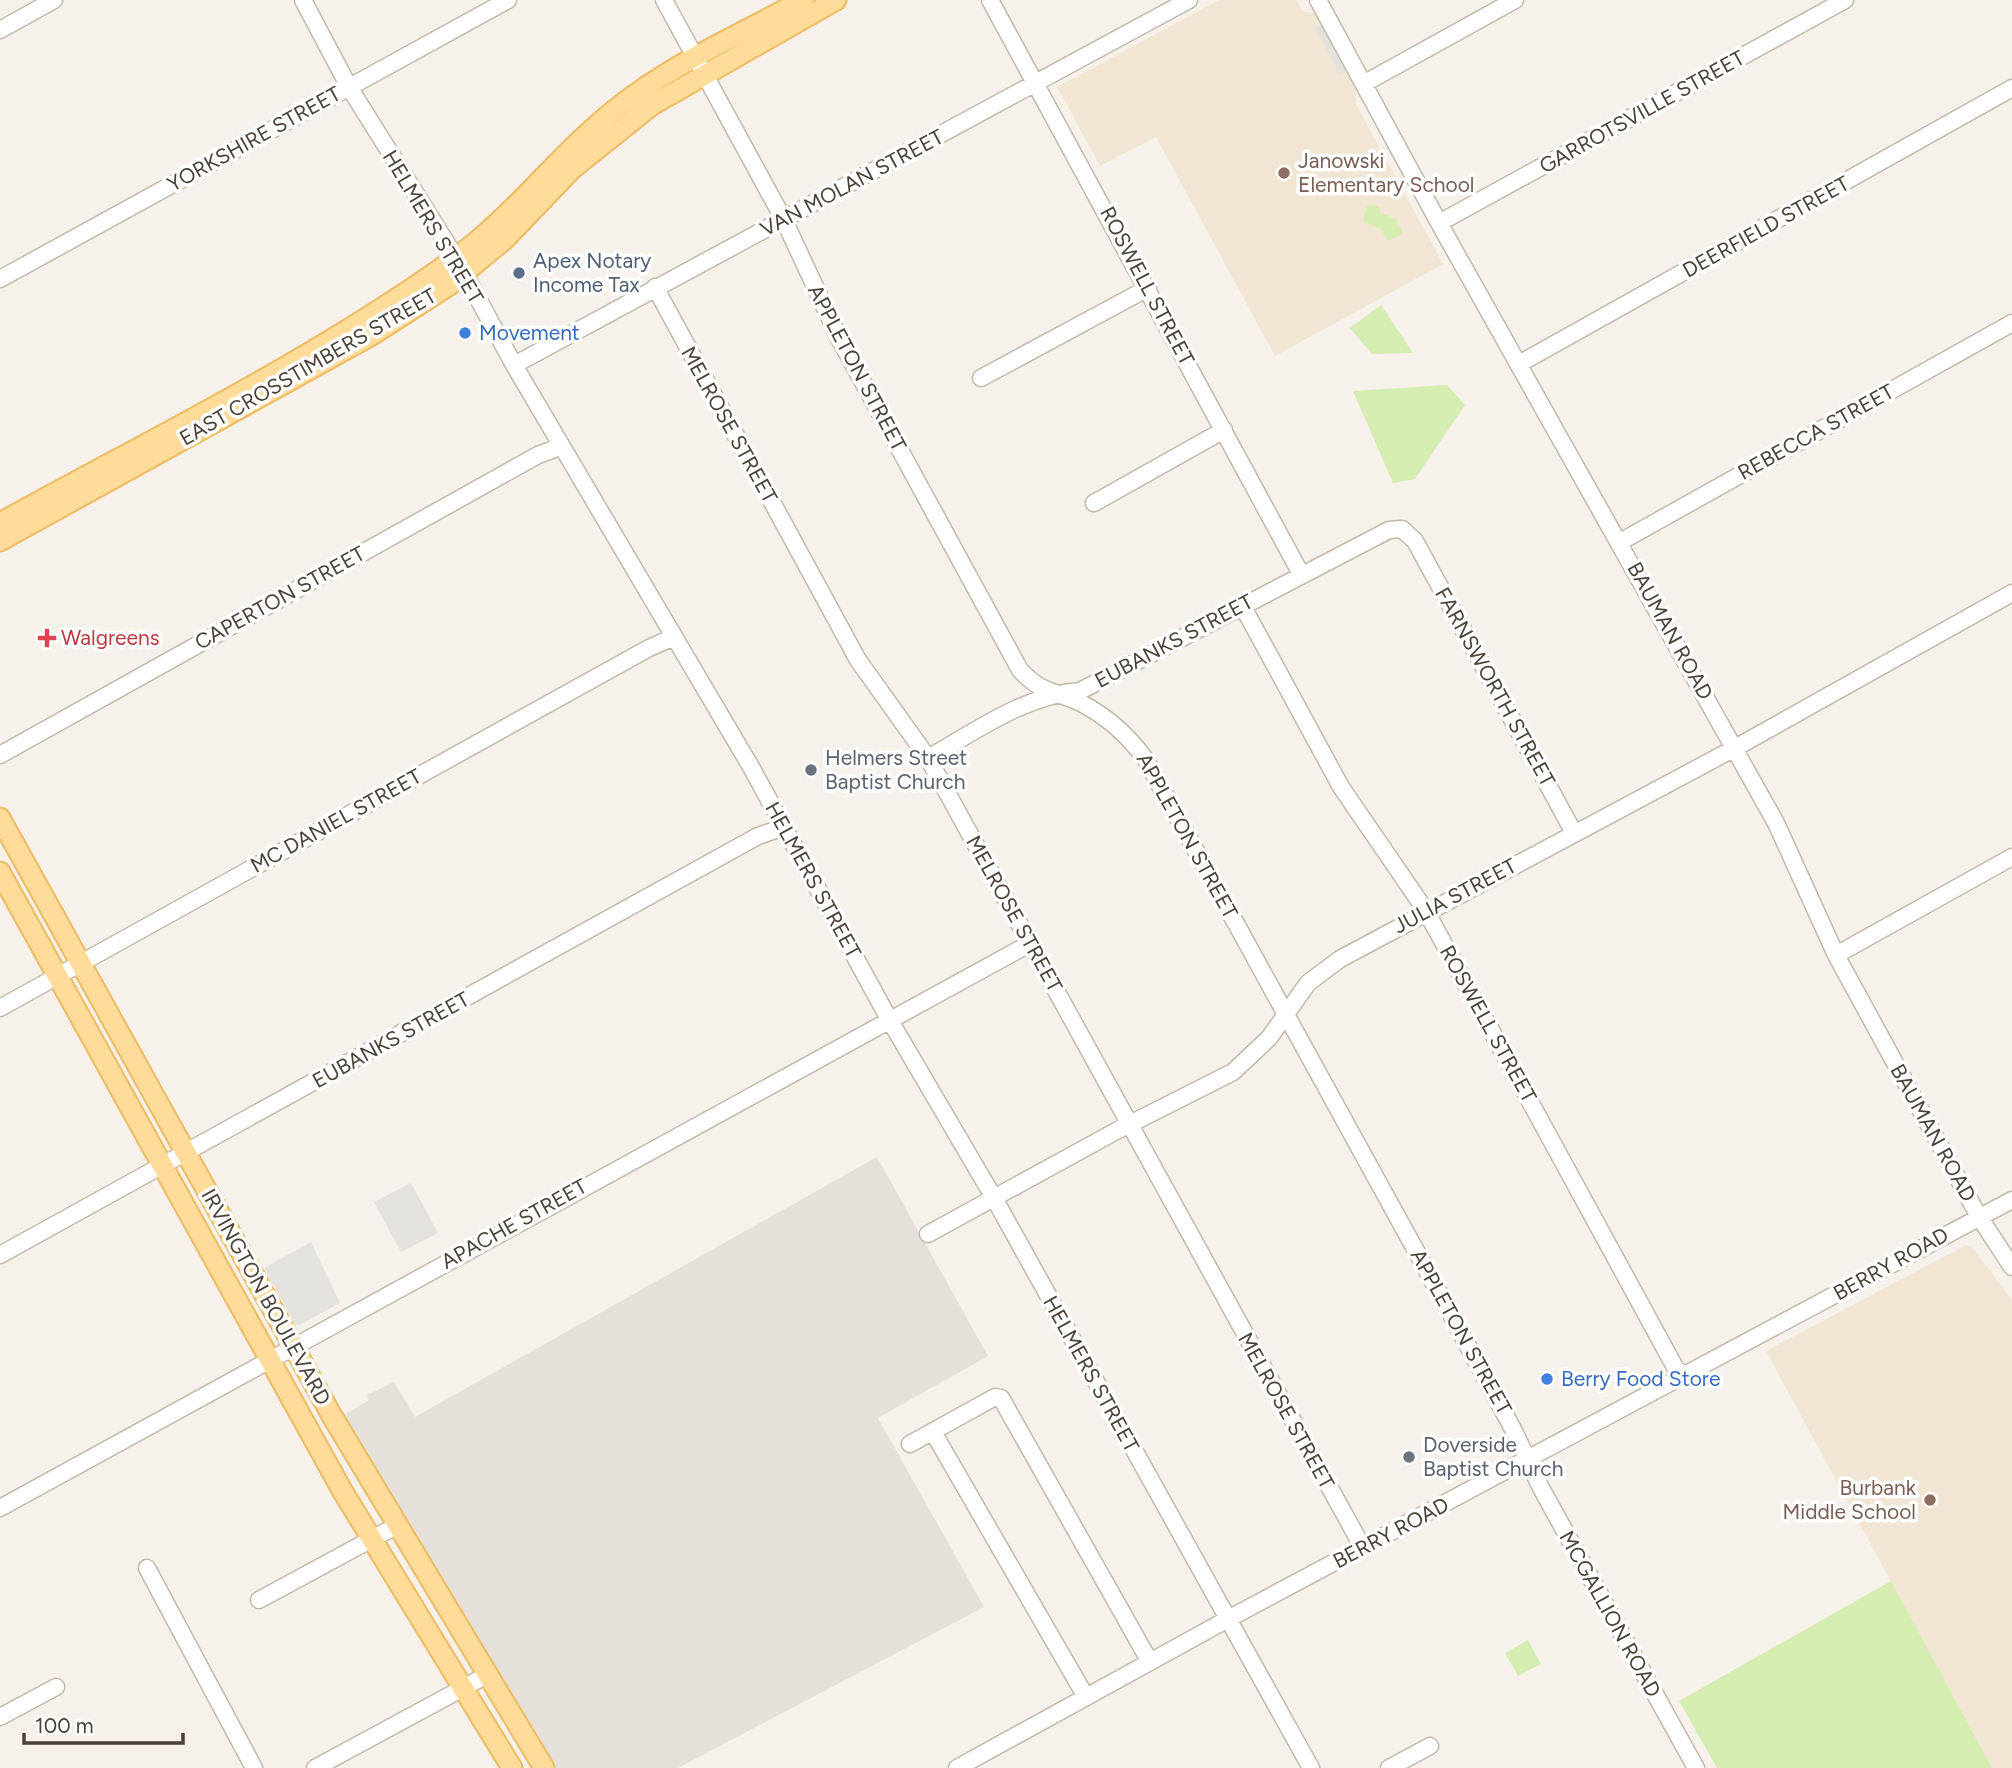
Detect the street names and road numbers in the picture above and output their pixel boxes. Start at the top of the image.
street label: GARROTSVILLE STREET [1535,45,1749,178]
street label: YORKSHIRE STREET [163,80,345,197]
street label: VAN MOLAN STREET [756,123,948,241]
street label: HELMERS STREET [378,145,489,308]
street label: DEERFIELD STREET [1678,170,1854,283]
street label: ROSWELL STREET [1095,202,1200,370]
street label: APPLETON STREET [803,280,912,456]
street label: EAST CROSSTIMBERS STREET [175,282,441,450]
street label: MELROSE STREET [676,342,783,508]
street label: REBECCA STREET [1733,378,1899,485]
street label: CAPERTON STREET [190,540,369,655]
street label: BAUMAN ROAD [1622,558,1719,704]
street label: FARNSWORTH STREET [1430,583,1561,791]
street label: EUBANKS STREET [1090,588,1257,693]
street label: APPLETON STREET [1132,749,1243,923]
street label: MC DANIEL STREET [246,763,426,878]
street label: HELMERS STREET [760,797,867,963]
street label: MELROSE STREET [961,831,1068,997]
street label: JULIA STREET [1389,852,1521,938]
street label: ROSWELL STREET [1435,941,1542,1107]
street label: EUBANKS STREET [308,986,474,1093]
street label: BAUMAN ROAD [1885,1060,1982,1206]
street label: APACHE STREET [437,1173,591,1274]
street label: IRVINGTON BOULEVARD [197,1184,336,1409]
street label: BERRY ROAD [1829,1222,1953,1305]
street label: APPLETON STREET [1406,1245,1517,1419]
street label: HELMERS STREET [1038,1291,1145,1457]
street label: MELROSE STREET [1233,1328,1340,1494]
street label: BERRY ROAD [1329,1492,1453,1574]
street label: MCGALLION ROAD [1554,1526,1667,1701]

